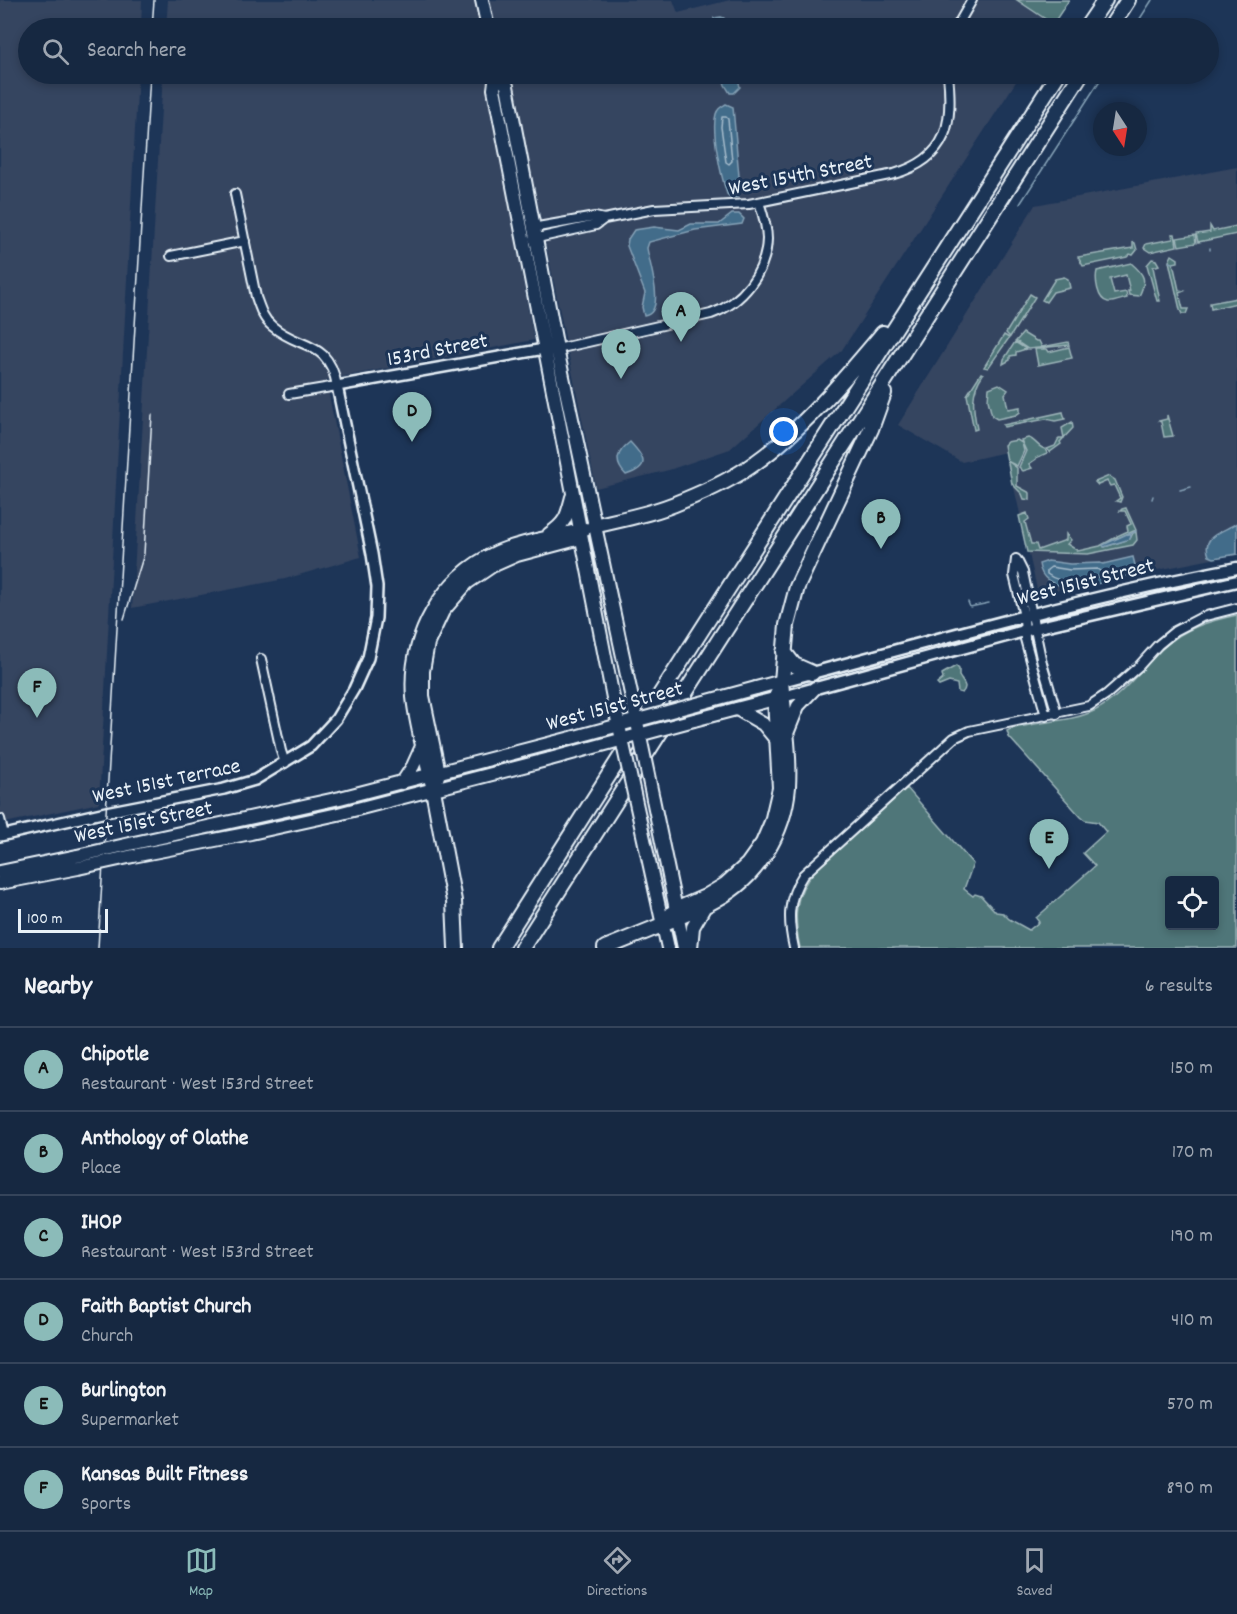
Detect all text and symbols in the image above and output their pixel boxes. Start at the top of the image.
search box [18,18,1219,84]
icon: search [39,35,72,68]
text: Search here [87,36,186,67]
north arrow [1093,102,1147,156]
street label: West 154th Street [726,147,875,206]
pin: A [662,292,700,342]
street label: 153rd Street [385,327,491,376]
pin: C [602,330,640,379]
pin: D [392,392,432,442]
your location [769,417,798,446]
pin: B [862,500,900,549]
street label: West 151st Street [1014,551,1158,615]
pin: F [18,668,57,718]
street label: West 151st Street [543,674,687,741]
street label: West 151st Terrace [90,752,244,813]
street label: West 151st Street [72,794,216,853]
pin: E [1030,820,1068,869]
map controls [1165,876,1219,930]
button: locate [1165,876,1219,930]
scale bar [18,906,108,934]
text: 100 m [27,908,63,931]
text: Nearby [24,969,92,1006]
text: 6 results [1145,973,1213,1001]
text: Chipotle [81,1040,149,1071]
text: A [38,1055,49,1083]
text: 150 m [1170,1055,1213,1083]
text: Restaurant · West 153rd Street [81,1071,314,1099]
text: Anthology of Olathe [81,1124,248,1155]
text: B [39,1139,48,1167]
text: 170 m [1172,1139,1213,1167]
text: Place [81,1155,121,1183]
text: IHOP [81,1208,122,1239]
text: C [39,1223,48,1251]
text: 190 m [1170,1223,1213,1251]
text: Restaurant · West 153rd Street [81,1239,314,1267]
text: Faith Baptist Church [81,1292,251,1323]
text: D [38,1307,49,1335]
text: 410 m [1171,1307,1213,1335]
text: Church [81,1323,133,1351]
text: Burlington [81,1376,166,1407]
text: E [39,1391,48,1419]
text: 570 m [1167,1391,1213,1419]
text: Supermarket [81,1407,179,1435]
text: Kansas Built Fitness [81,1460,248,1491]
text: F [39,1475,48,1503]
text: 890 m [1167,1475,1213,1503]
text: Sports [81,1491,131,1519]
tab: Map [185,1544,218,1603]
tab: Directions [587,1544,647,1603]
tab: Saved [1017,1544,1052,1603]

